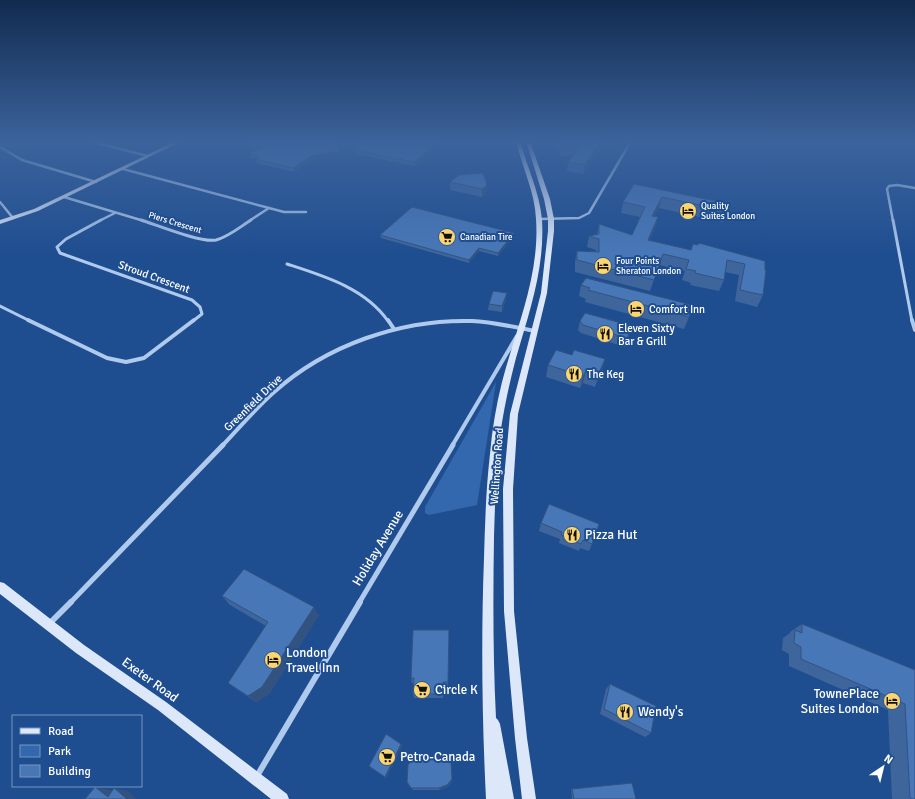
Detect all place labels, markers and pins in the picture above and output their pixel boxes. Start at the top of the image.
hotel icon: Quality Suites London [678,201,698,221]
place label: Quality Suites London [701,201,755,222]
supermarket icon: Canadian Tire [437,227,457,247]
place label: Canadian Tire [460,232,513,243]
hotel icon: Four Points Sheraton London [593,256,613,276]
place label: Four Points Sheraton London [616,256,681,277]
hotel icon: Comfort Inn [626,299,646,319]
place label: Comfort Inn [649,303,705,316]
place label: Eleven Sixty Bar & Grill [618,322,676,348]
restaurant icon: Eleven Sixty Bar & Grill [595,324,615,344]
restaurant icon: The Keg [564,364,584,384]
place label: The Keg [587,368,624,381]
restaurant icon: Pizza Hut [562,525,582,545]
place label: Pizza Hut [585,527,638,543]
place label: London Travel Inn [286,645,340,676]
hotel icon: London Travel Inn [263,650,283,670]
supermarket icon: Circle K [412,680,432,700]
place label: Circle K [435,682,478,698]
place label: TownePlace Suites London [801,686,879,717]
hotel icon: TownePlace Suites London [882,691,902,711]
restaurant icon: Wendy's [615,702,635,722]
place label: Wendy's [638,704,684,720]
supermarket icon: Petro-Canada [377,747,397,767]
place label: Petro-Canada [400,749,475,765]

